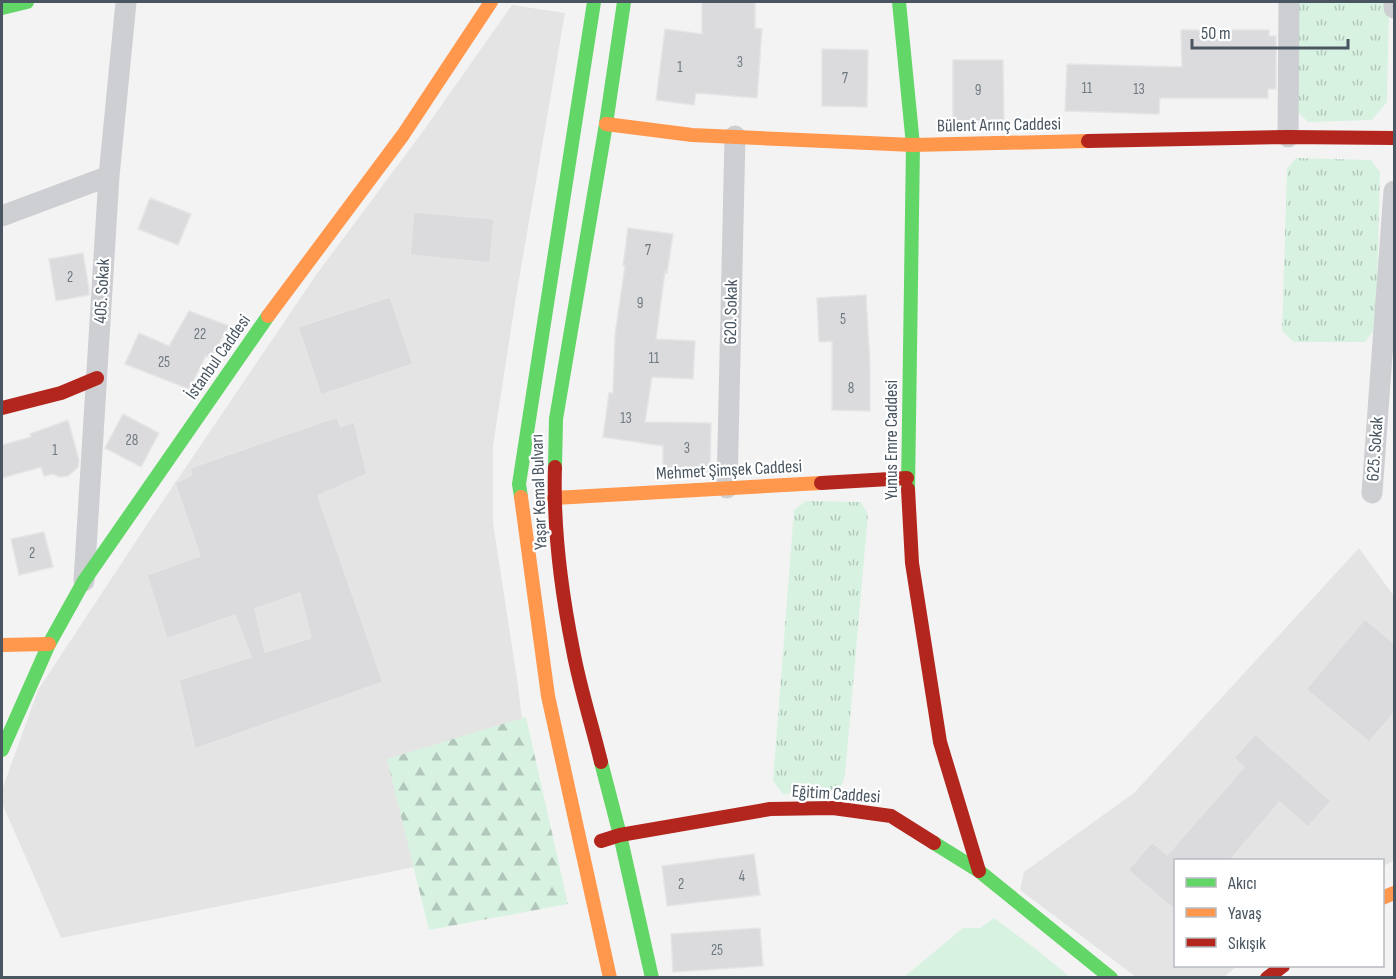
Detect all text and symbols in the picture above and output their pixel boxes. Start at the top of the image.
scale bar [1192,12,1348,50]
text: 50 m [1201,23,1231,44]
house number: 3 [737,53,743,72]
house number: 1 [677,58,683,77]
house number: 7 [842,69,848,88]
house number: 11 [1082,79,1093,98]
house number: 13 [1133,80,1145,99]
house number: 9 [975,81,981,100]
street label: Bülent Arınç Caddesi [937,113,1061,137]
house number: 7 [645,241,651,260]
street label: 405. Sokak [90,258,114,324]
house number: 2 [67,268,73,287]
street label: 620. Sokak [720,279,742,345]
house number: 9 [637,294,643,313]
house number: 5 [840,310,846,329]
street label: İstanbul Caddesi [181,311,255,403]
house number: 22 [194,325,206,344]
house number: 11 [649,349,660,368]
house number: 25 [158,353,170,372]
house number: 8 [848,379,854,398]
street label: Yunus Emre Caddesi [881,380,902,500]
house number: 13 [620,409,632,428]
street label: 625. Sokak [1362,416,1388,482]
house number: 28 [126,431,138,450]
street label: Yaşar Kemal Bulvarı [526,434,552,550]
house number: 3 [684,439,690,458]
house number: 1 [52,441,58,460]
street label: Mehmet Şimşek Caddesi [655,456,803,484]
house number: 2 [29,544,35,563]
street label: Eğitim Caddesi [791,780,881,808]
legend [1174,859,1384,967]
house number: 4 [739,867,745,886]
text: Akıcı [1227,873,1257,894]
house number: 2 [678,875,684,894]
text: Yavaş [1228,903,1262,924]
text: Sıkışık [1228,933,1266,954]
house number: 25 [711,941,723,960]

